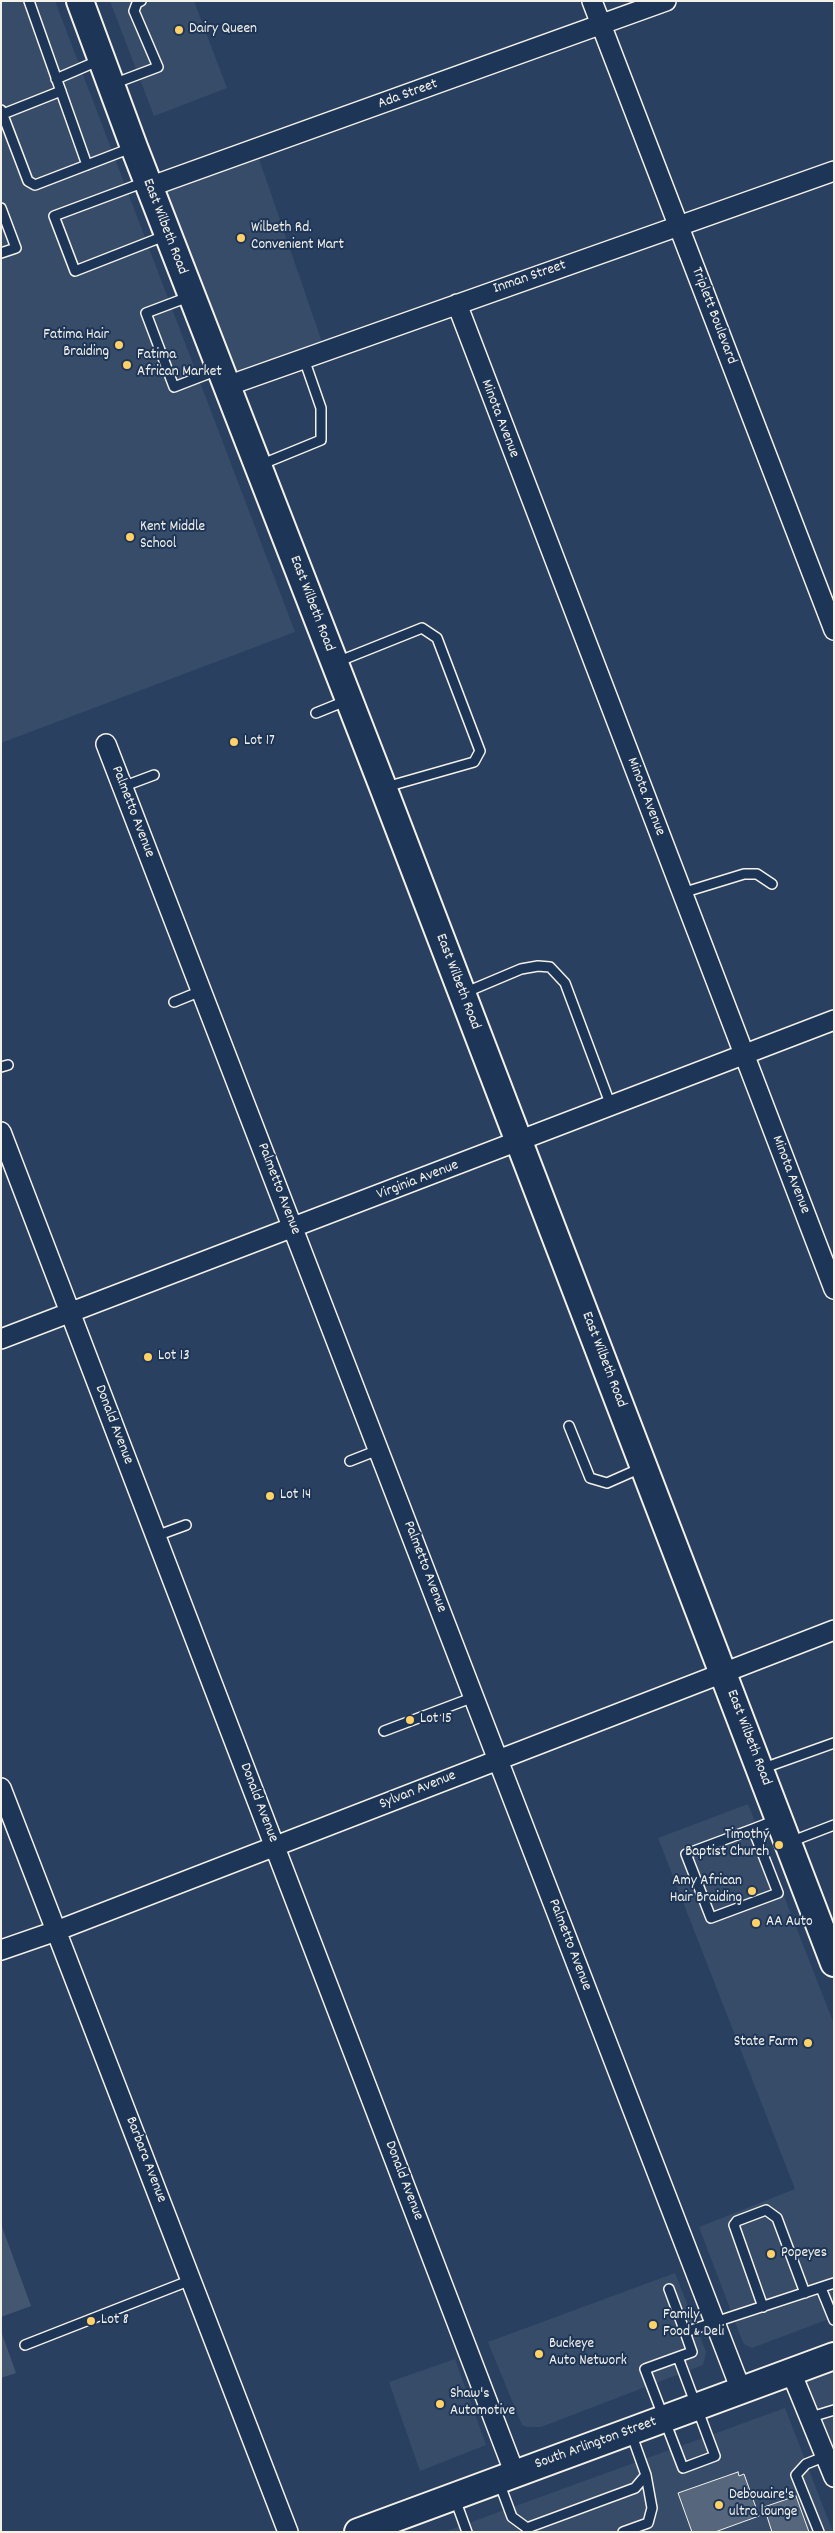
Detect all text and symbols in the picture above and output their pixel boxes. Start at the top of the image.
place label: Dairy Queen [189,21,257,39]
marker: Dairy Queen [173,24,185,36]
street label: Ada Street [376,76,440,114]
street label: East Wilbeth Road [137,177,191,277]
place label: Wilbeth Rd. Convenient Mart [251,220,344,255]
marker: Wilbeth Rd. Convenient Mart [235,232,247,244]
street label: Inman Street [491,257,569,299]
street label: Triplett Boulevard [686,265,740,367]
place label: Fatima Hair Braiding [43,327,109,362]
marker: Fatima Hair Braiding [113,339,125,351]
place label: Fatima African Market [137,347,222,382]
marker: Fatima African Market [121,359,133,371]
street label: Minota Avenue [476,377,522,461]
place label: Kent Middle School [140,519,205,554]
marker: Kent Middle School [124,531,136,543]
street label: East Wilbeth Road [284,554,338,654]
place label: Lot 17 [244,733,275,751]
marker: Lot 17 [228,736,240,748]
street label: Minota Avenue [622,755,668,839]
street label: Palmetto Avenue [106,764,158,860]
street label: East Wilbeth Road [430,932,484,1032]
street label: Minota Avenue [767,1133,813,1217]
street label: Palmetto Avenue [252,1141,304,1237]
street label: Virginia Avenue [375,1157,461,1205]
street label: East Wilbeth Road [576,1310,630,1410]
place label: Lot 13 [158,1348,190,1366]
marker: Lot 13 [142,1351,154,1363]
street label: Donald Avenue [90,1383,136,1467]
place label: Lot 14 [280,1487,311,1505]
marker: Lot 14 [264,1490,276,1502]
street label: Palmetto Avenue [398,1519,450,1615]
street label: East Wilbeth Road [721,1688,775,1788]
place label: Lot 15 [420,1711,452,1729]
marker: Lot 15 [404,1714,416,1726]
street label: Donald Avenue [235,1761,281,1845]
street label: Sylvan Avenue [377,1767,459,1815]
place label: Timothy Baptist Church [685,1827,769,1862]
marker: Timothy Baptist Church [773,1839,785,1851]
place label: Amy African Hair Braiding [670,1873,742,1908]
marker: Amy African Hair Braiding [746,1885,758,1897]
street label: Palmetto Avenue [543,1897,595,1993]
place label: AA Auto [766,1914,813,1932]
marker: AA Auto [750,1917,762,1929]
place label: State Farm [734,2034,798,2052]
marker: State Farm [802,2037,814,2049]
street label: Barbara Avenue [120,2115,170,2205]
street label: Donald Avenue [380,2139,426,2223]
place label: Popeyes [781,2245,827,2263]
marker: Popeyes [765,2248,777,2260]
place label: Family Food & Deli [663,2307,724,2342]
place label: Lot 8 [101,2312,129,2330]
marker: Lot 8 [85,2315,97,2327]
marker: Family Food & Deli [647,2319,659,2331]
place label: Buckeye Auto Network [549,2336,627,2371]
marker: Buckeye Auto Network [533,2348,545,2360]
place label: Shaw's Automotive [450,2386,515,2421]
marker: Shaw's Automotive [434,2398,446,2410]
street label: South Arlington Street [533,2414,659,2474]
place label: Debouaire's ultra lounge [729,2487,797,2522]
marker: Debouaire's ultra lounge [713,2499,725,2511]

